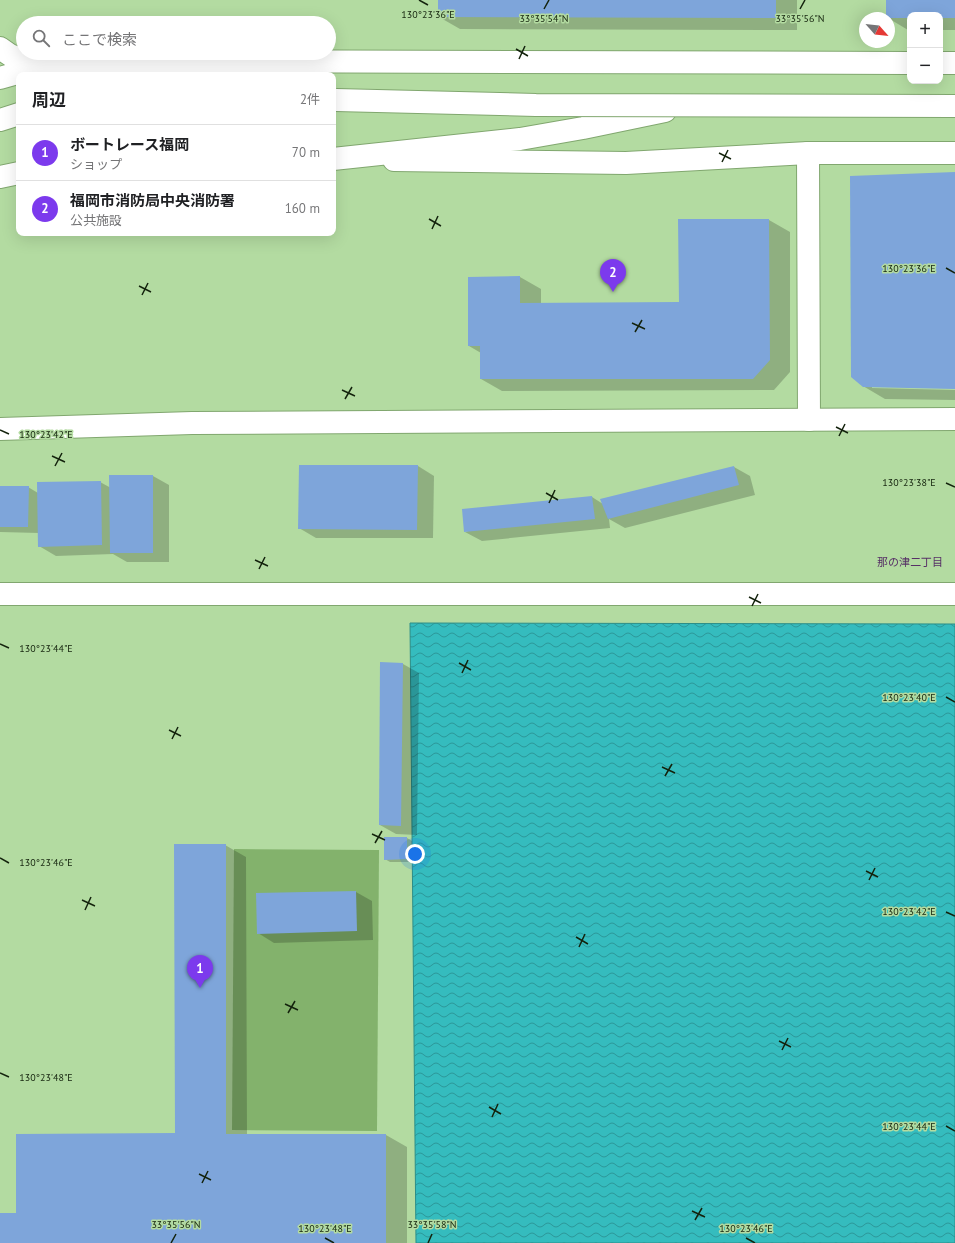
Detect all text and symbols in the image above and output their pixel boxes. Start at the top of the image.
text: 130°23'36"E [401,8,455,21]
text: 33°35'54"N [519,12,569,25]
text: 33°35'56"N [775,12,825,25]
north arrow [859,12,895,48]
map controls [907,12,943,84]
button: + [907,12,943,48]
search box [16,16,336,60]
icon: search [30,27,52,49]
text: ここで検索 [62,30,137,49]
button: − [907,48,943,84]
text: 周辺 [32,89,66,111]
text: 2件 [300,91,320,108]
text: ボートレース福岡 [70,135,189,154]
text: 1 [41,144,49,161]
text: 70 m [292,144,320,161]
text: ショップ [70,156,122,173]
text: 福岡市消防局中央消防署 [70,191,235,210]
text: 2 [41,200,49,217]
text: 160 m [285,200,320,217]
text: 公共施設 [70,212,122,229]
pin: 2 [600,259,626,292]
text: 130°23'36"E [882,262,936,275]
text: 130°23'42"E [19,428,73,441]
text: 130°23'38"E [882,476,936,489]
district label: 那の津二丁目 [877,555,943,569]
text: 130°23'44"E [19,642,73,655]
text: 130°23'40"E [882,691,936,704]
your location [405,844,425,864]
text: 130°23'46"E [19,856,73,869]
text: 130°23'42"E [882,905,936,918]
pin: 1 [187,955,213,988]
text: 130°23'48"E [19,1071,73,1084]
text: 130°23'44"E [882,1120,936,1133]
text: 33°35'56"N [151,1218,201,1231]
text: 33°35'58"N [407,1218,457,1231]
text: 130°23'48"E [298,1222,352,1235]
text: 130°23'46"E [719,1222,773,1235]

